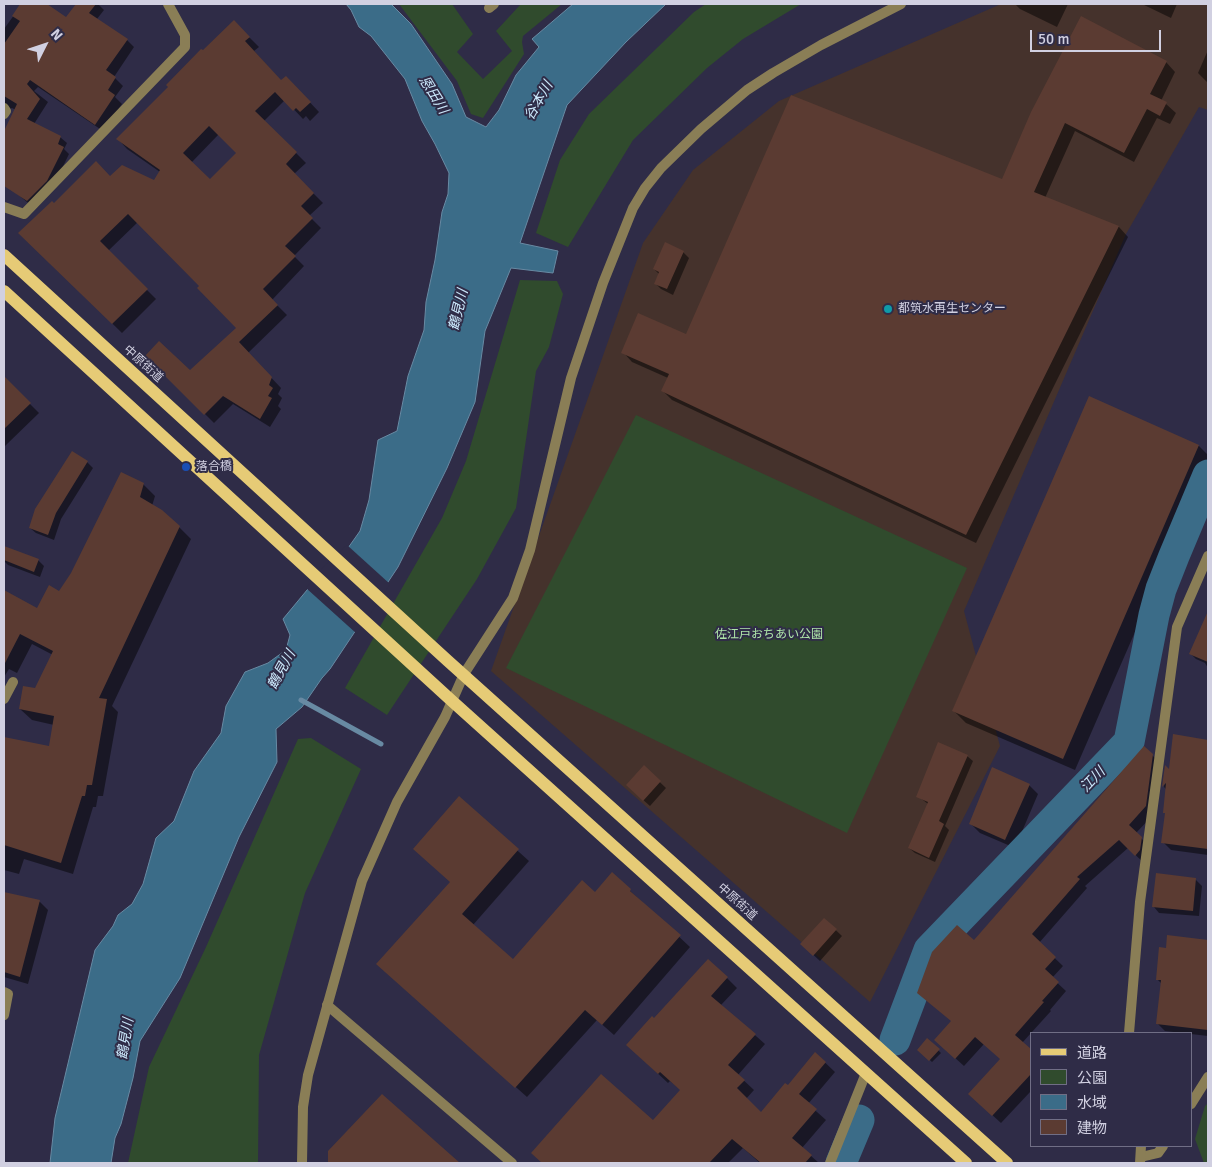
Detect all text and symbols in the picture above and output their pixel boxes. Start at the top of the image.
north arrow [20,20,70,70]
scale bar [1032,20,1163,52]
text: N [47,26,66,44]
text: 50 m [1038,30,1069,48]
water label: 恩田川 [415,73,451,117]
water label: 谷本川 [521,79,557,123]
water label: 鶴見川 [446,288,472,332]
place label: 都筑水再生センター [898,302,1006,316]
marker: 都筑水再生センター [882,303,894,315]
street label: 中原街道 [120,343,166,385]
place label: 落合橋 [196,460,232,474]
marker: 落合橋 [180,461,192,473]
park label: 佐江戸おちあい公園 [715,628,823,642]
water label: 鶴見川 [264,648,300,692]
water label: 江川 [1077,764,1109,796]
street label: 中原街道 [714,881,760,923]
water label: 鶴見川 [114,1017,138,1061]
legend [1030,1032,1192,1147]
text: 道路 [1077,1044,1107,1062]
text: 公園 [1077,1069,1107,1087]
text: 水域 [1077,1094,1107,1112]
text: 建物 [1077,1119,1107,1137]

